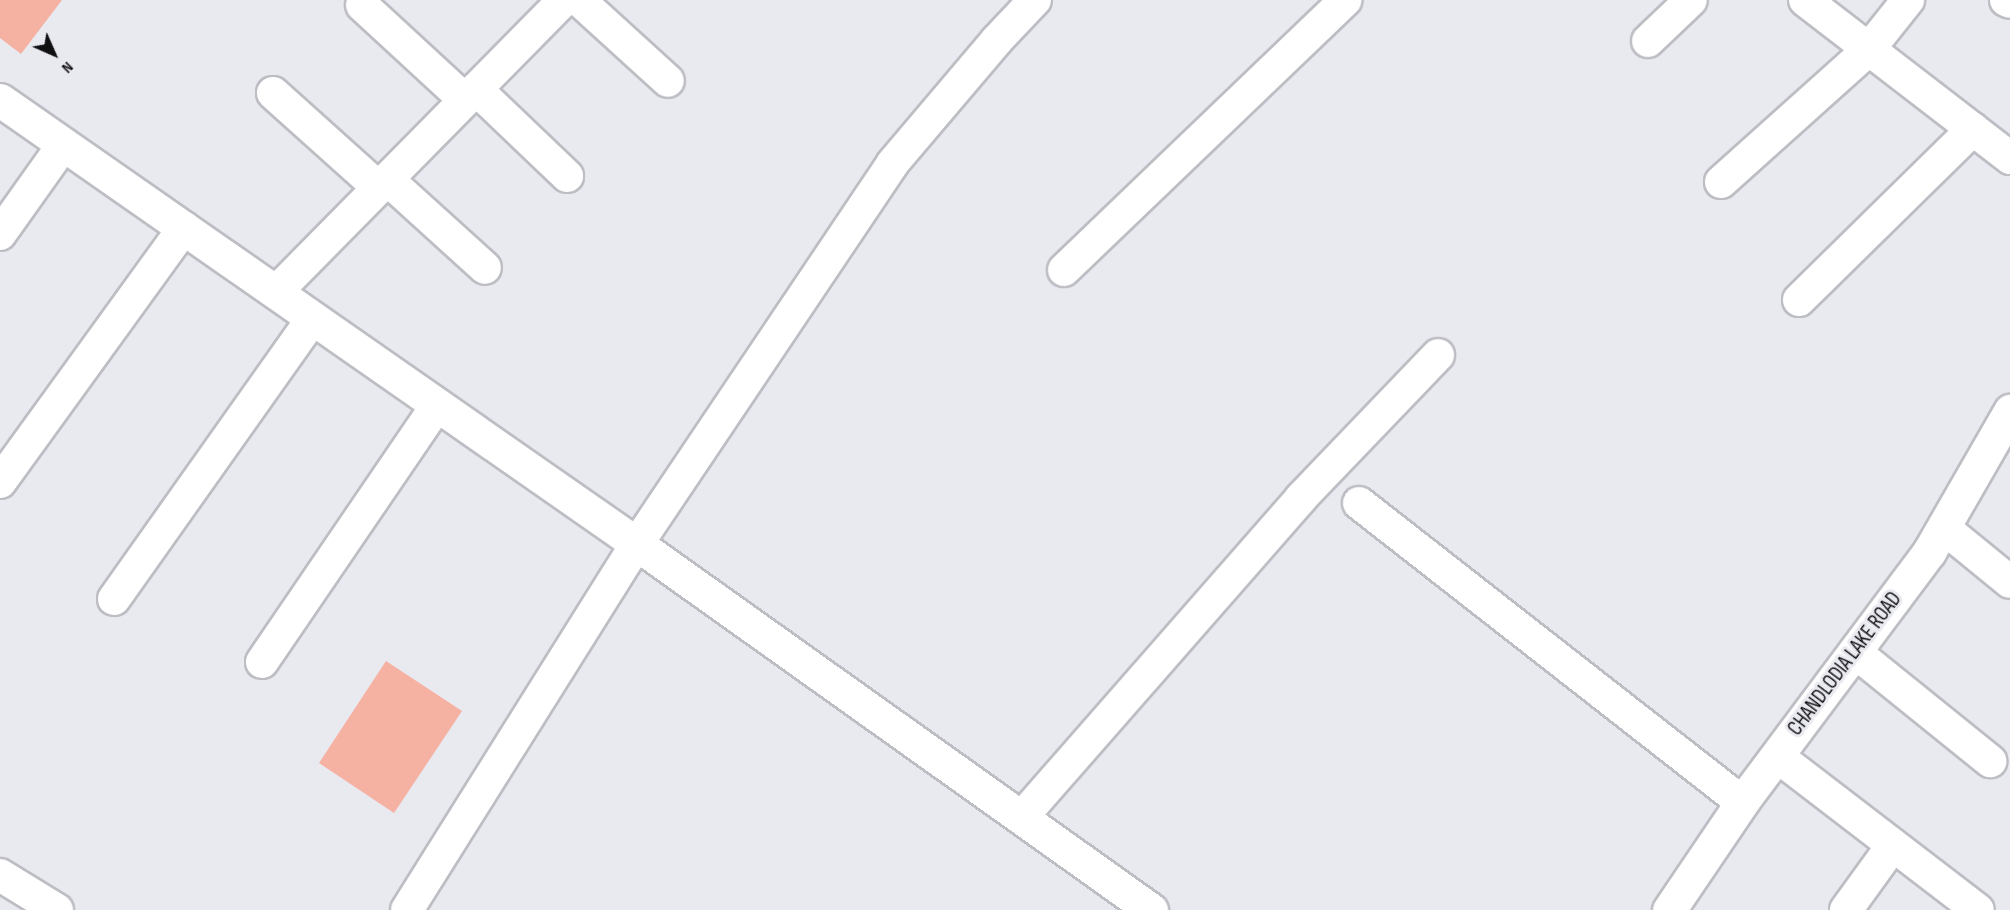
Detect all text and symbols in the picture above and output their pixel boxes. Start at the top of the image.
north arrow [24,24,84,84]
text: N [57,57,77,77]
street label: CHANDLODIA LAKE ROAD [1783,587,1907,741]

